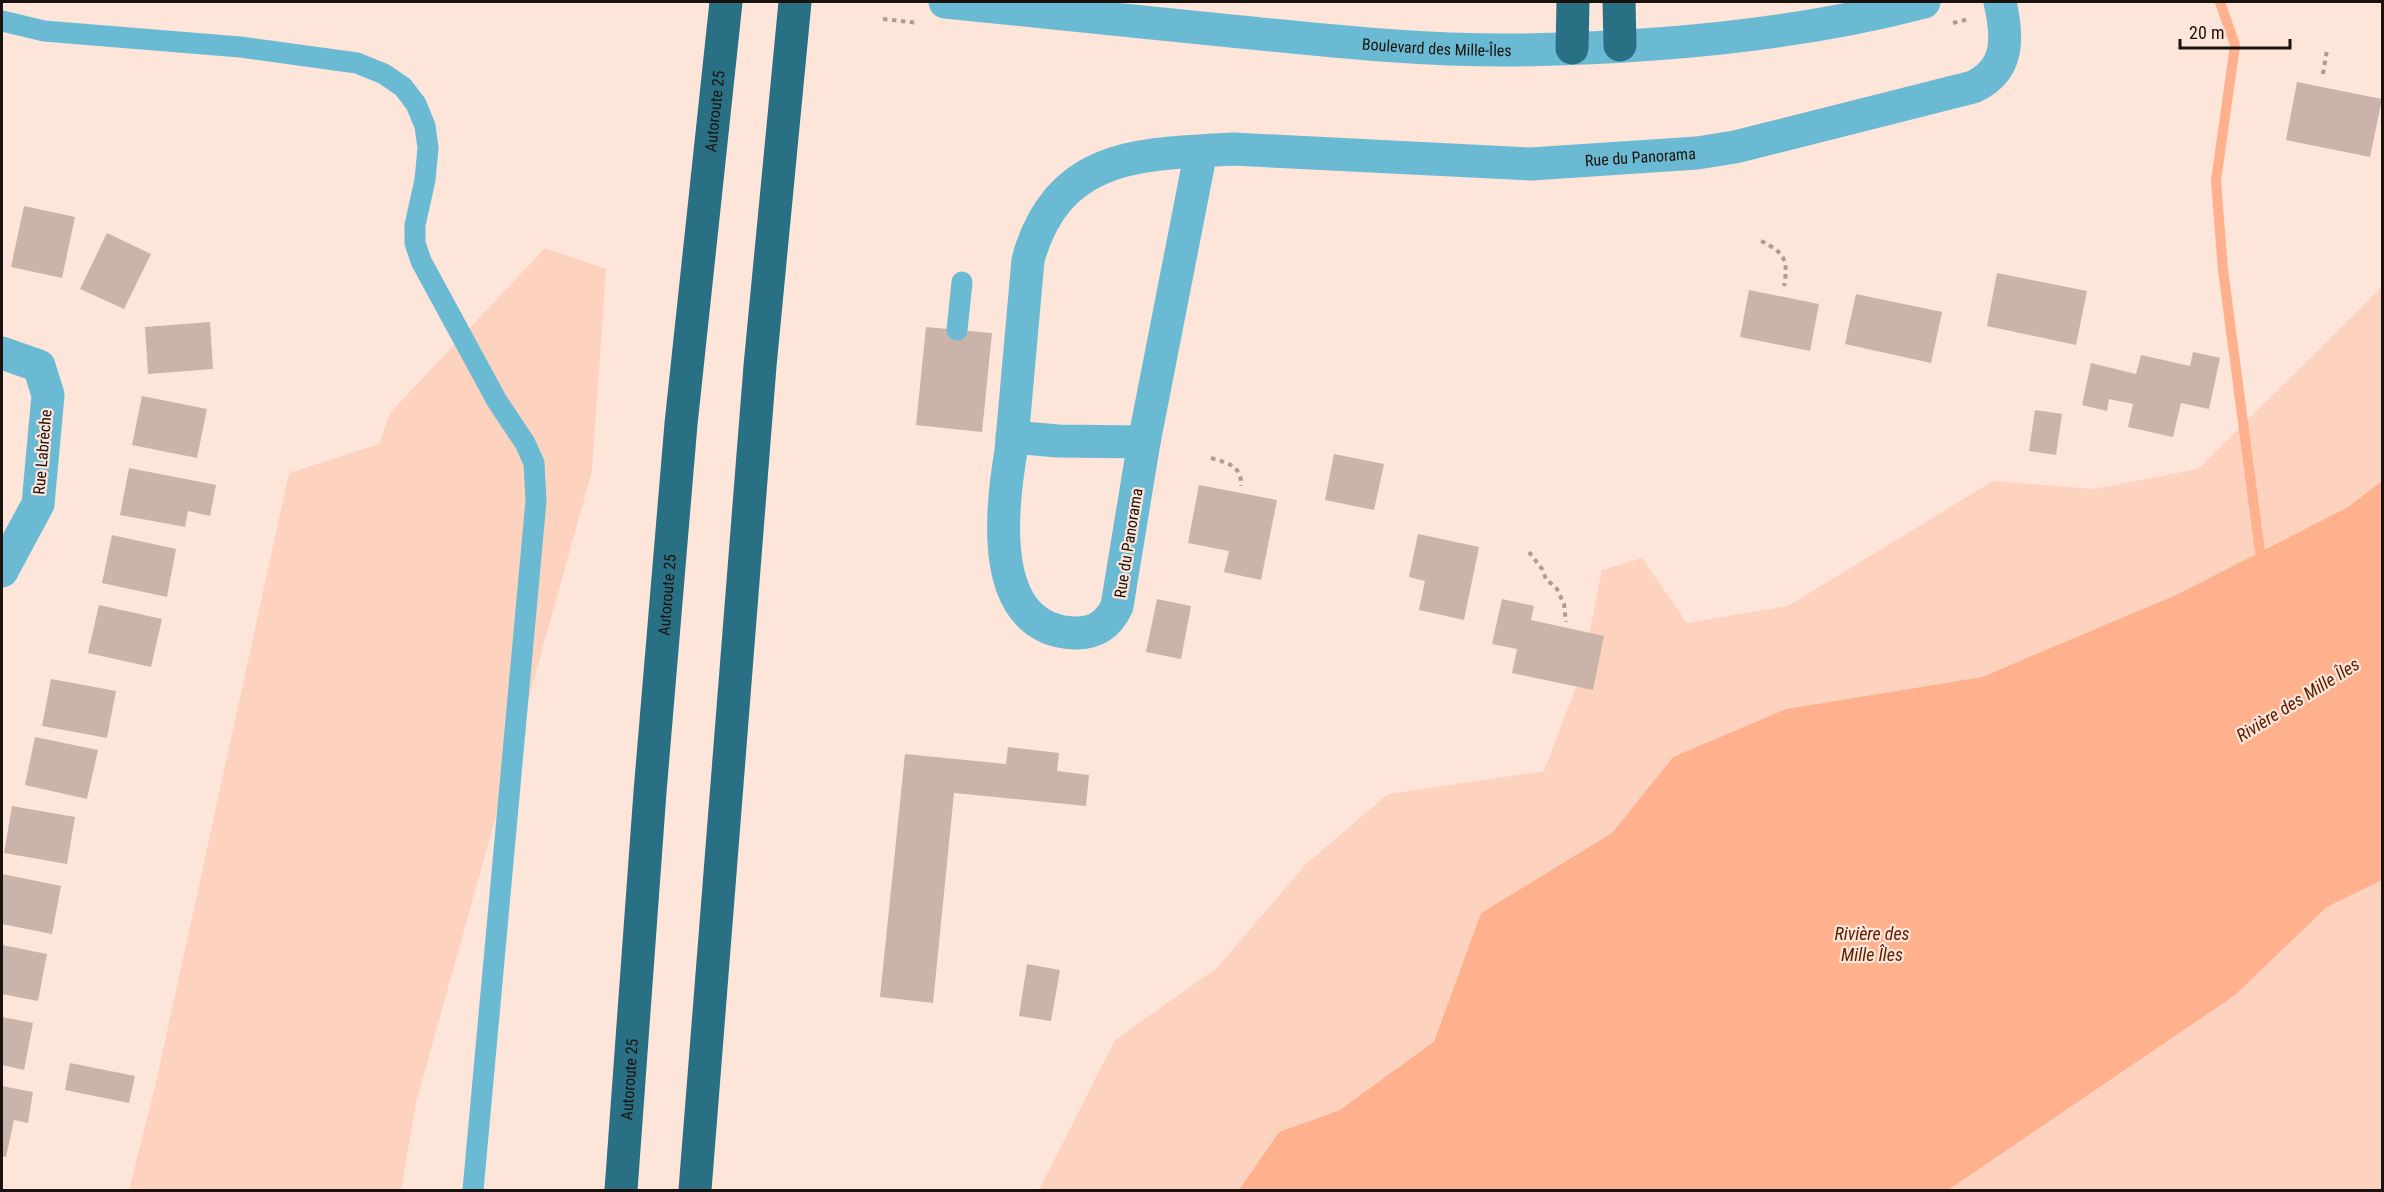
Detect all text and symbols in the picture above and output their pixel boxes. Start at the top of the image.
scale bar [2180,12,2290,50]
text: 20 m [2189,22,2224,43]
street label: Boulevard des Mille-Îles [1361,34,1512,60]
street label: Autoroute 25 [701,69,729,153]
street label: Rue du Panorama [1584,144,1696,170]
street label: Rue Labrèche [29,409,56,495]
street label: Rue du Panorama [1110,487,1147,599]
street label: Autoroute 25 [654,553,680,636]
water label: Rivière des Mille Îles [2232,653,2363,746]
water label: Rivière des Mille Îles [1834,923,1910,965]
street label: Autoroute 25 [617,1038,642,1121]

